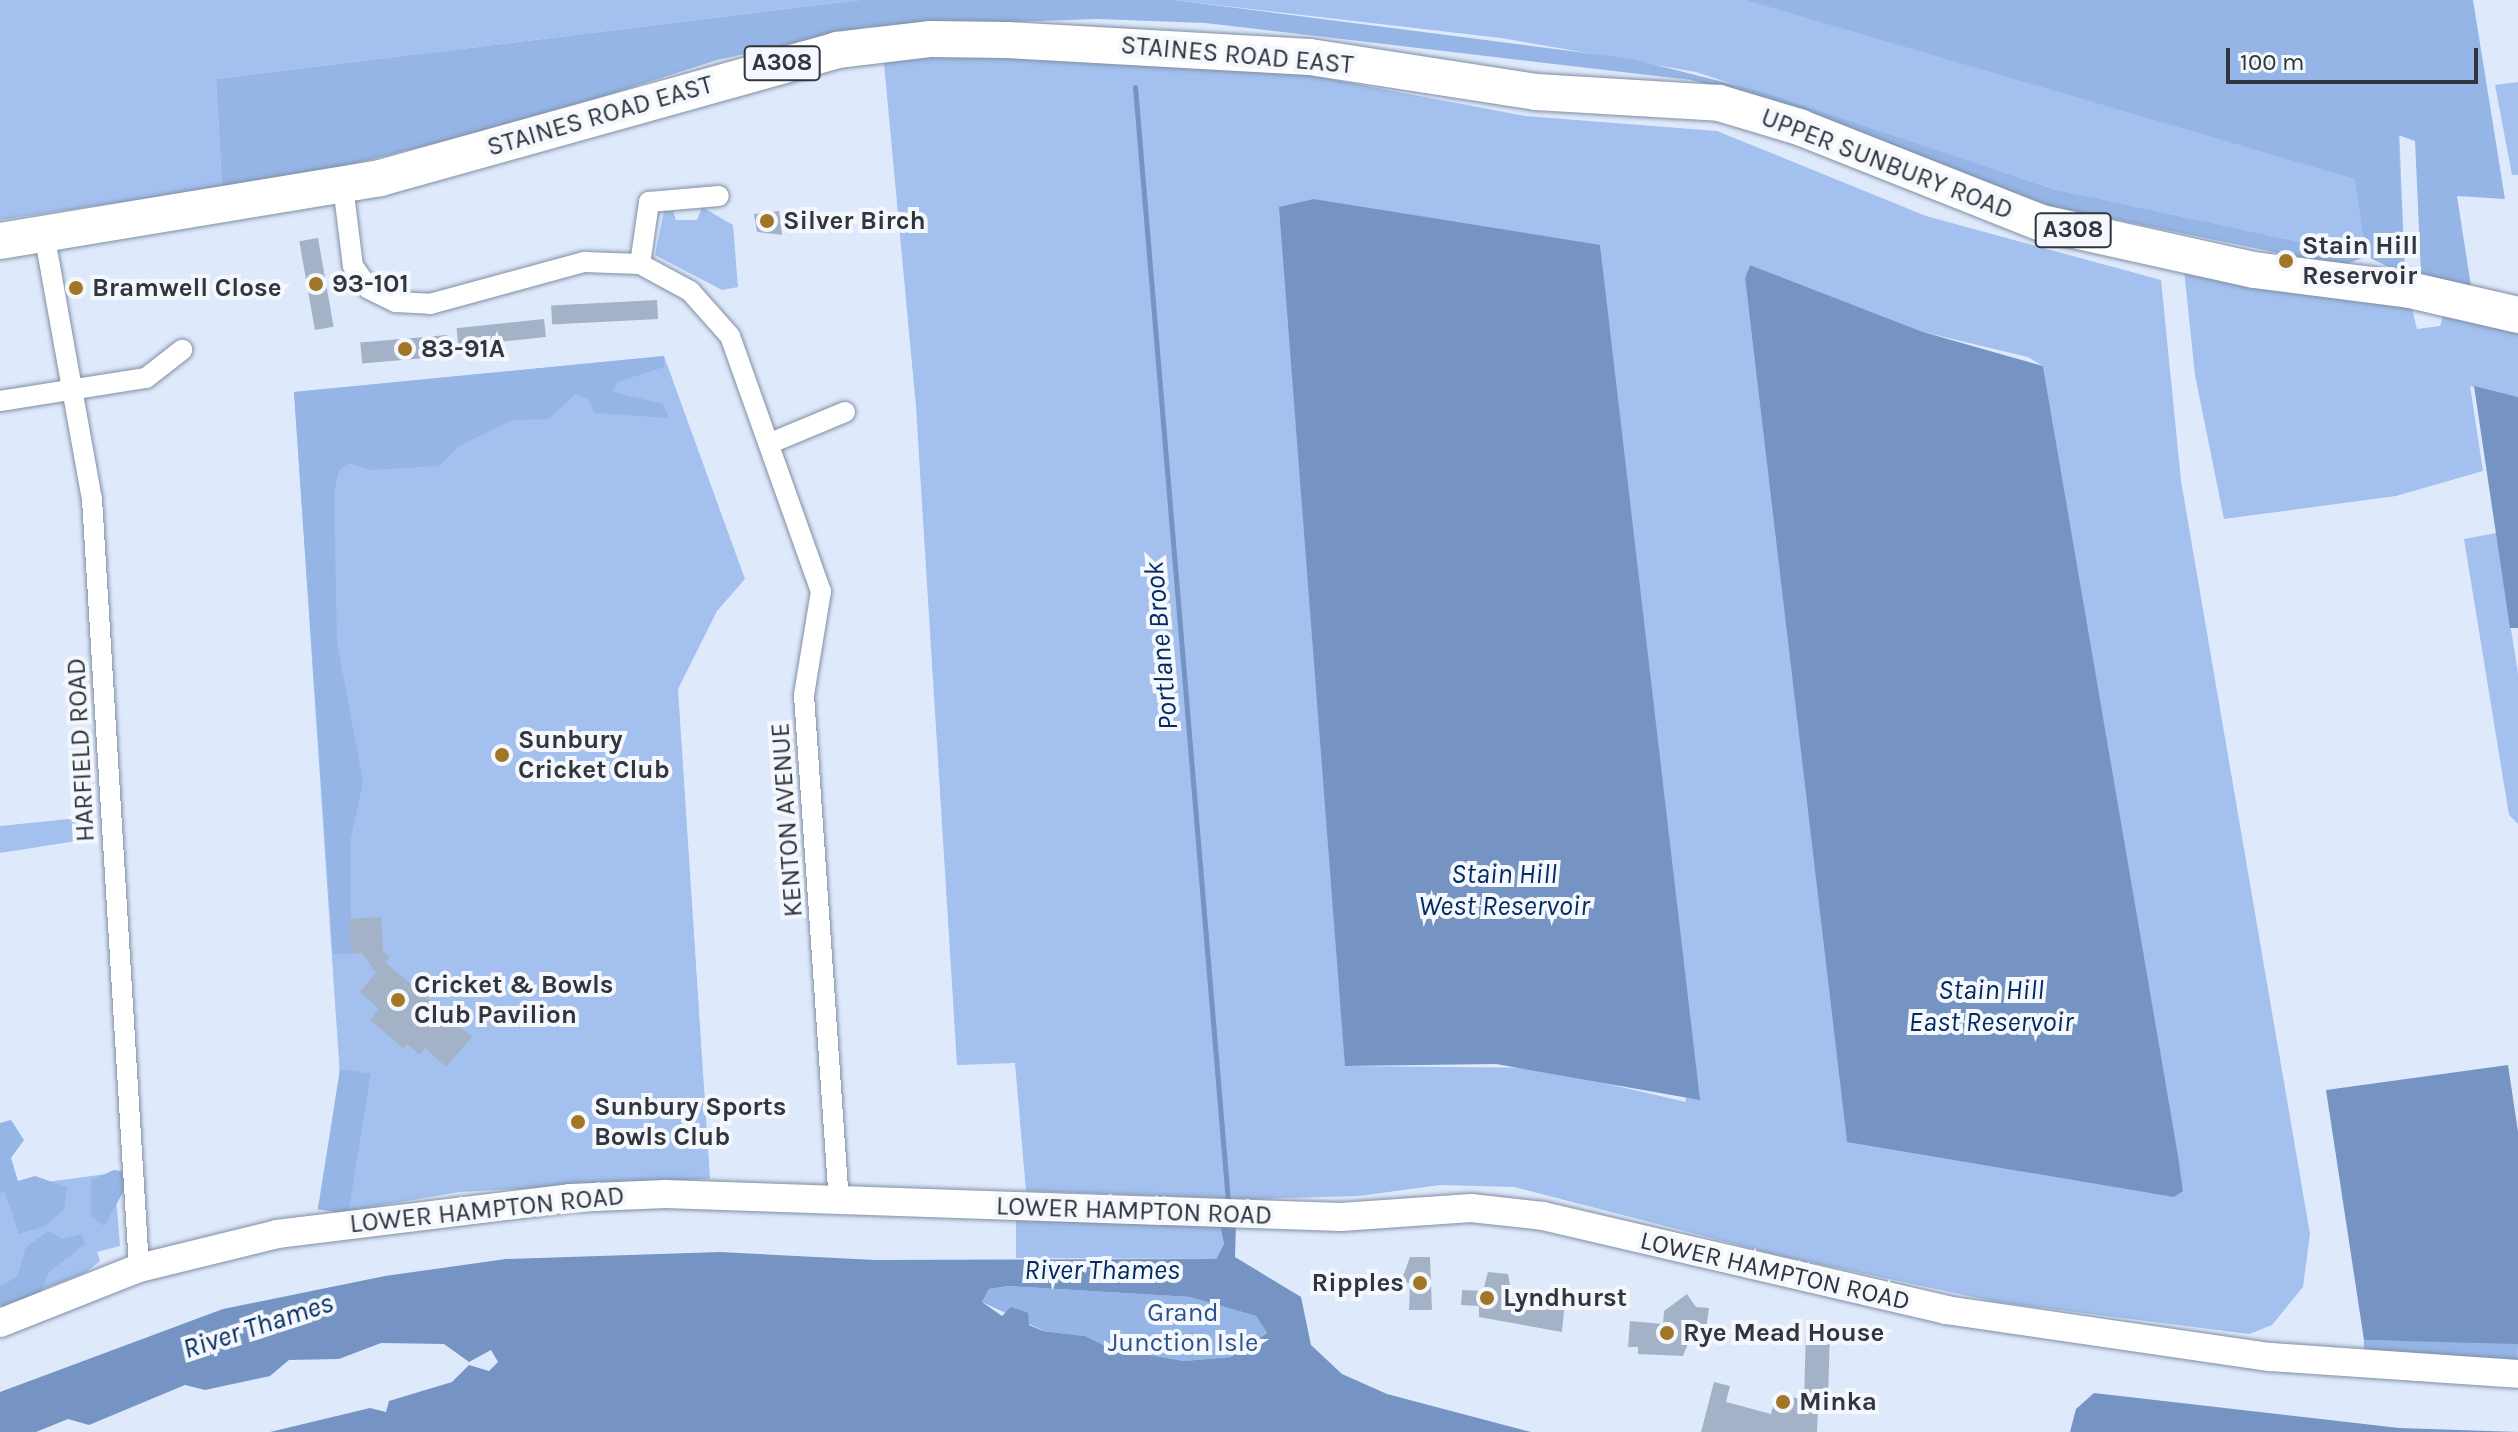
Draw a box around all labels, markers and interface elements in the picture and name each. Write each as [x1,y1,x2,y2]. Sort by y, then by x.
street label: STAINES ROAD EAST [1119,29,1355,81]
scale bar [2230,32,2482,82]
road number: A308 [742,43,822,83]
text: 100 m [2240,48,2305,76]
street label: STAINES ROAD EAST [484,69,716,163]
street label: UPPER SUNBURY ROAD [1757,102,2017,226]
place label: Silver Birch [783,205,926,237]
road number: A308 [2033,210,2113,250]
marker: Silver Birch [758,212,776,230]
place label: Stain Hill Reservoir [2302,230,2418,292]
marker: Stain Hill Reservoir [2277,252,2295,270]
place label: 93-101 [332,268,409,300]
place label: Bramwell Close [92,272,281,304]
marker: 93-101 [307,275,325,293]
marker: Bramwell Close [67,279,85,297]
place label: 83-91A [421,333,505,365]
marker: 83-91A [396,340,414,358]
water label: Portlane Brook [1137,560,1185,732]
street label: HARFIELD ROAD [61,657,101,843]
street label: KENTON AVENUE [765,722,809,918]
place label: Sunbury Cricket Club [518,724,670,786]
marker: Sunbury Cricket Club [493,746,511,764]
water label: Stain Hill West Reservoir [1418,857,1590,923]
place label: Cricket & Bowls Club Pavilion [414,969,614,1030]
water label: Stain Hill East Reservoir [1909,973,2073,1039]
marker: Cricket & Bowls Club Pavilion [389,991,407,1009]
place label: Sunbury Sports Bowls Club [594,1091,787,1152]
marker: Sunbury Sports Bowls Club [569,1113,587,1131]
street label: LOWER HAMPTON ROAD [348,1180,626,1240]
street label: LOWER HAMPTON ROAD [995,1191,1273,1231]
street label: LOWER HAMPTON ROAD [1637,1225,1913,1317]
water label: River Thames [1024,1253,1180,1287]
place label: Ripples [1312,1267,1404,1299]
marker: Ripples [1411,1274,1429,1292]
place label: Lyndhurst [1503,1282,1627,1314]
water label: River Thames [179,1286,337,1366]
marker: Lyndhurst [1478,1289,1496,1307]
park label: Grand Junction Isle [1108,1297,1258,1358]
place label: Rye Mead House [1683,1317,1884,1349]
marker: Rye Mead House [1658,1324,1676,1342]
place label: Minka [1799,1386,1877,1418]
marker: Minka [1774,1393,1792,1411]

